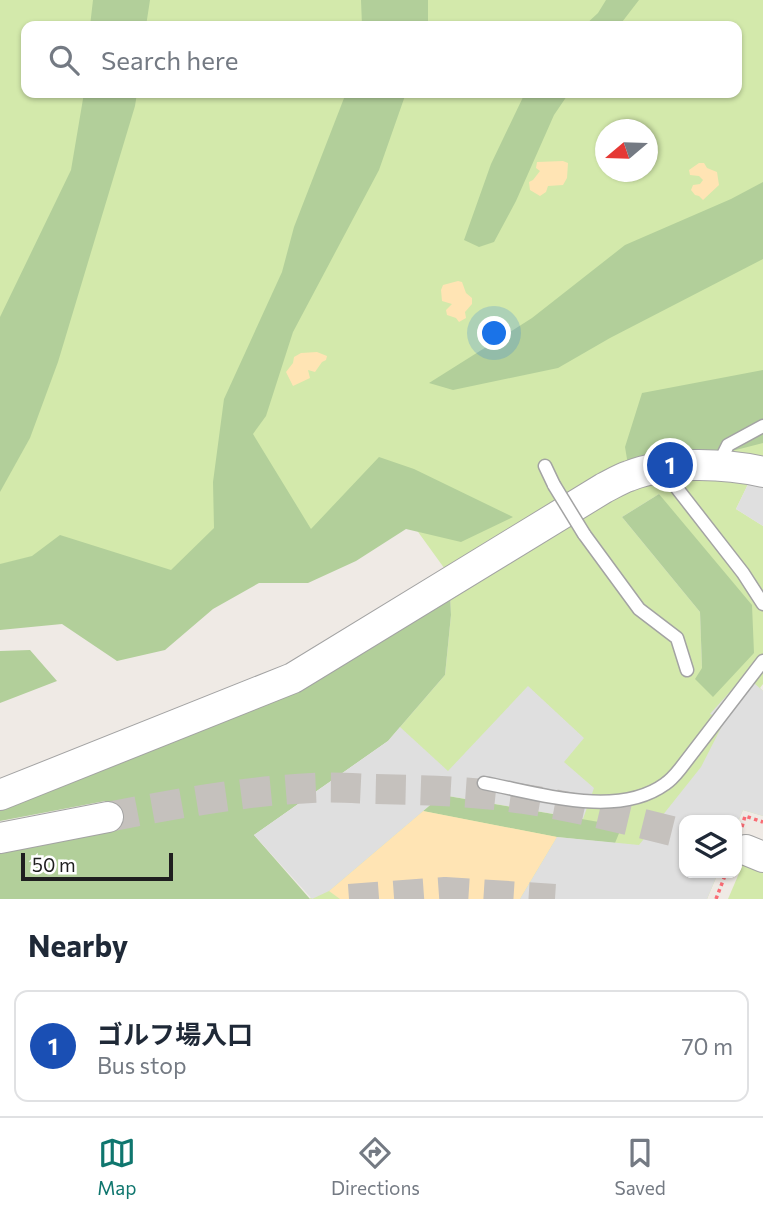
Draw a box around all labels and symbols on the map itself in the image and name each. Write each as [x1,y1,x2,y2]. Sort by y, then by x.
north arrow [595,119,658,182]
your location [477,316,511,350]
pin: 1 [647,439,693,491]
scale bar [21,850,173,882]

